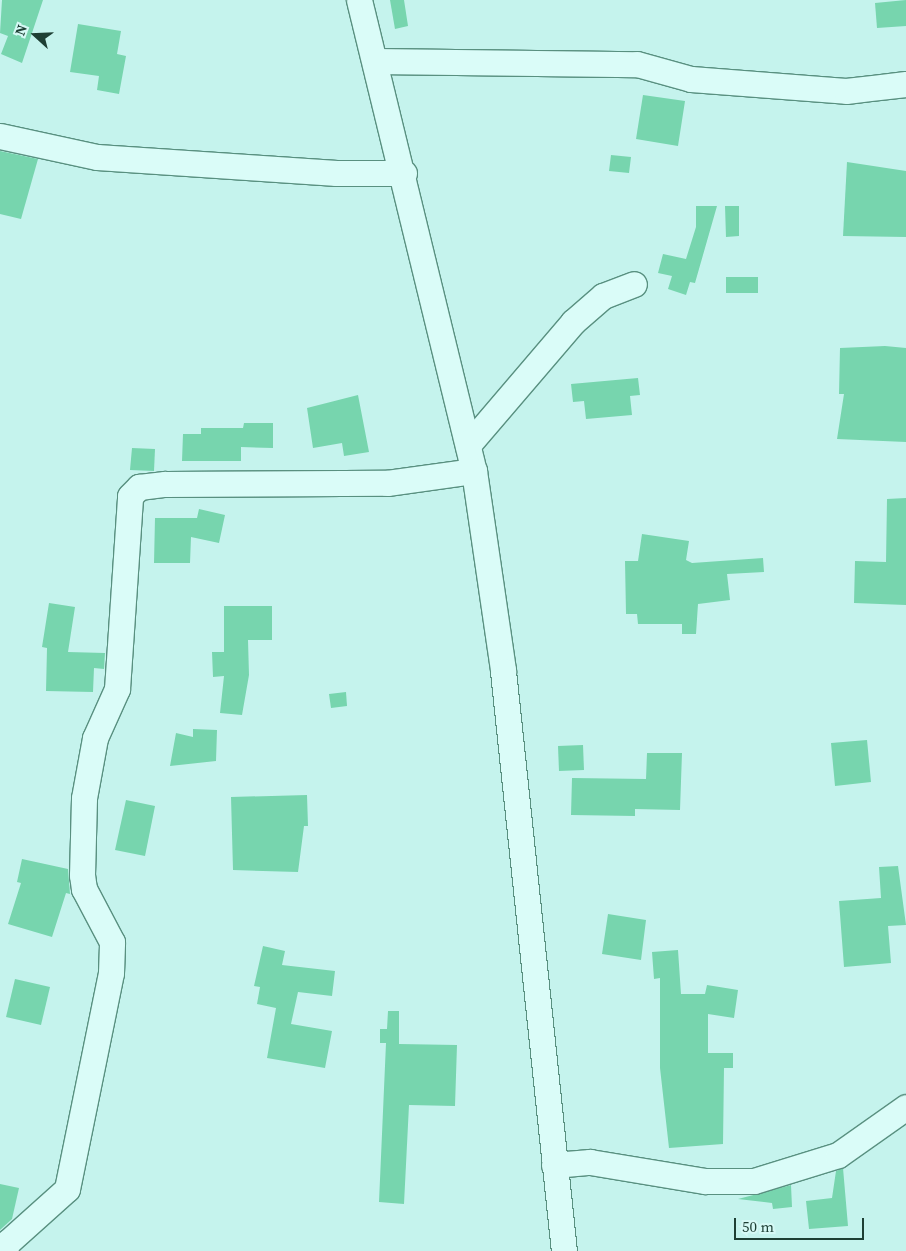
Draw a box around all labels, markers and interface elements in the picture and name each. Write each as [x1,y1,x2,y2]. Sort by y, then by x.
north arrow [10,10,60,60]
text: N [10,22,32,38]
scale bar [736,1208,866,1240]
text: 50 m [742,1216,774,1237]

